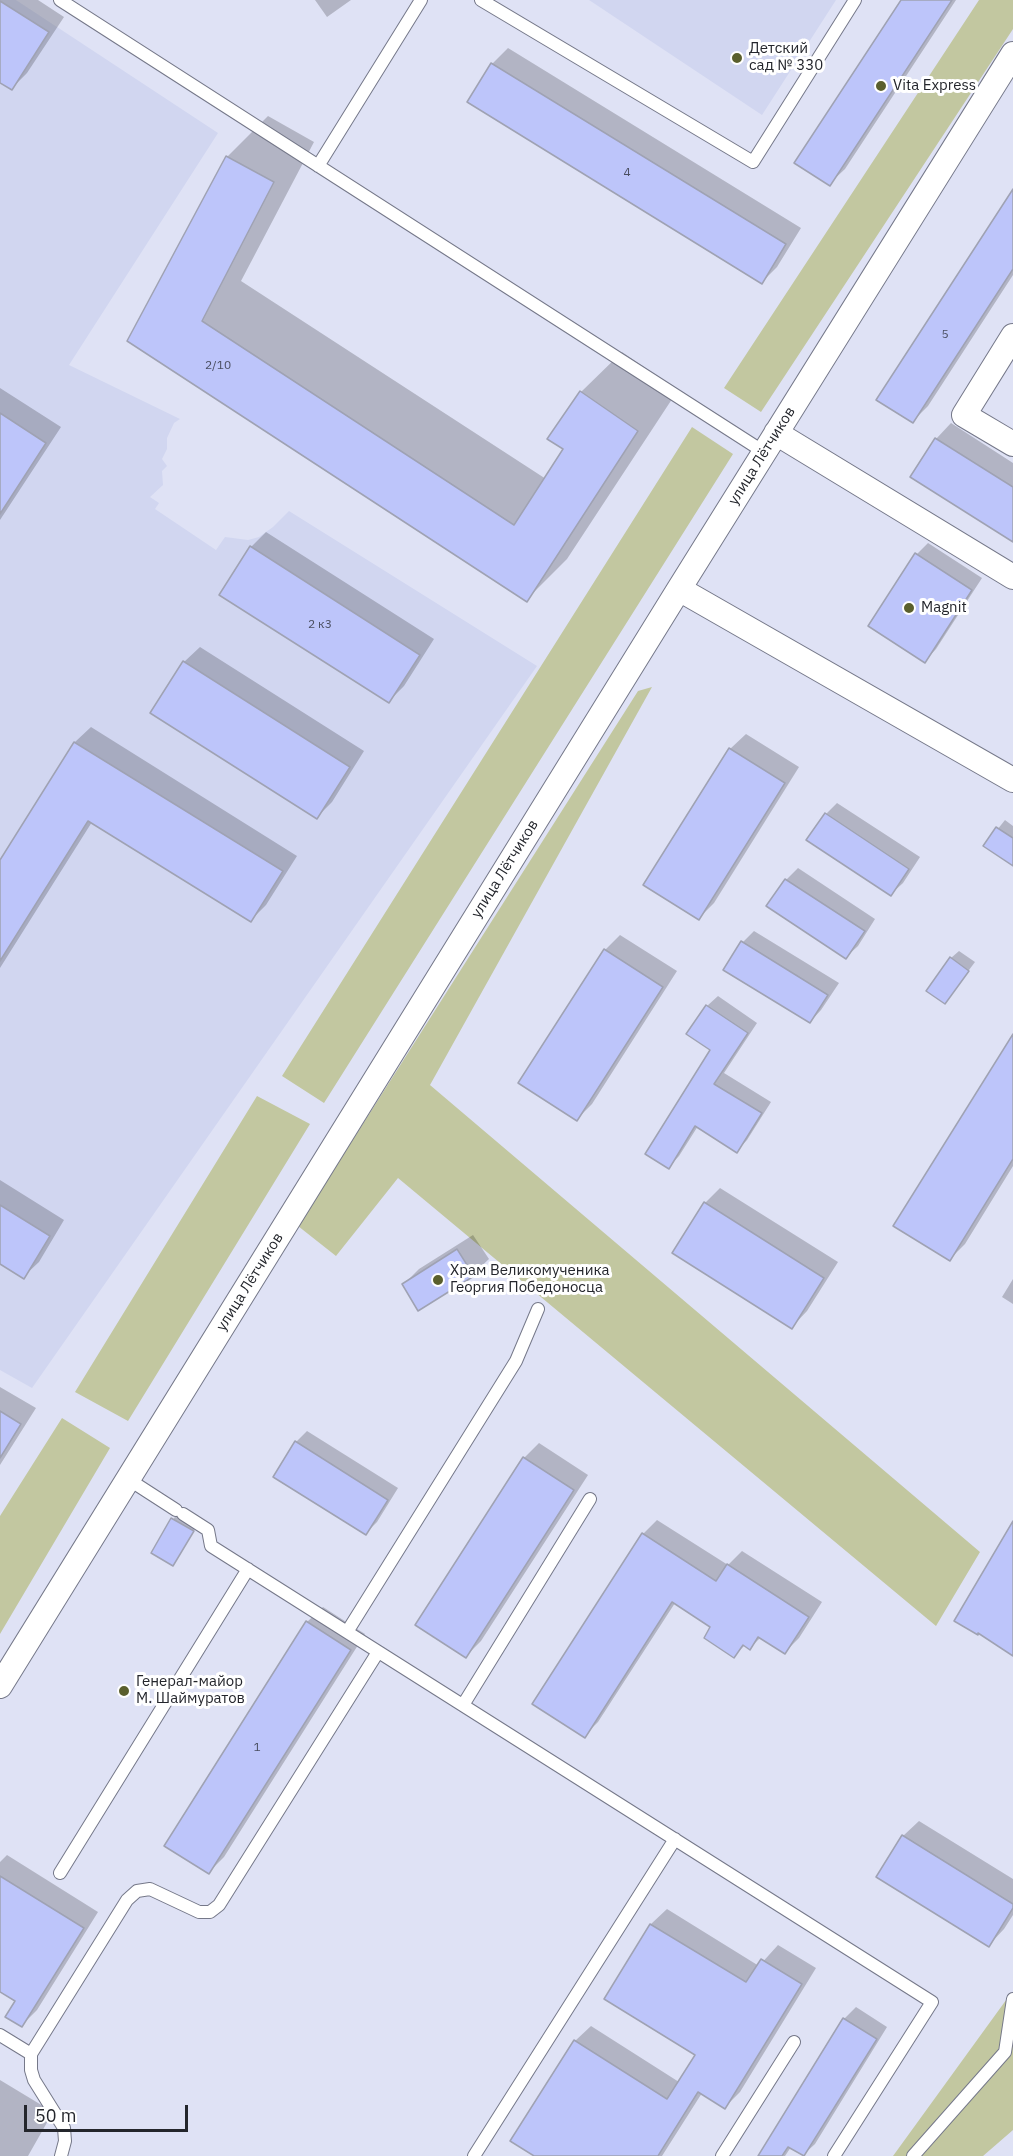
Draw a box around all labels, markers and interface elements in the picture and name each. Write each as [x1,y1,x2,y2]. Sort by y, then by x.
place label: Детский сад № 330 [749,40,823,75]
marker: Детский сад № 330 [730,51,744,65]
place label: Vita Express [893,77,976,95]
marker: Vita Express [874,79,888,93]
house number: 4 [623,166,631,180]
house number: 5 [941,328,949,342]
house number: 2/10 [205,359,231,373]
street label: улица Лётчиков [725,404,799,508]
place label: Magnit [921,599,967,617]
marker: Magnit [902,601,916,615]
house number: 2 к3 [308,618,332,632]
street label: улица Лётчиков [468,817,542,921]
street label: улица Лётчиков [213,1230,287,1334]
place label: Храм Великомученика Георгия Победоносца [450,1262,610,1297]
marker: Храм Великомученика Георгия Победоносца [431,1273,445,1287]
place label: Генерал-майор М. Шаймуратов [136,1673,245,1708]
marker: Генерал-майор М. Шаймуратов [117,1684,131,1698]
house number: 1 [253,1741,261,1755]
scale bar [27,2093,190,2131]
text: 50 m [35,2104,77,2127]

